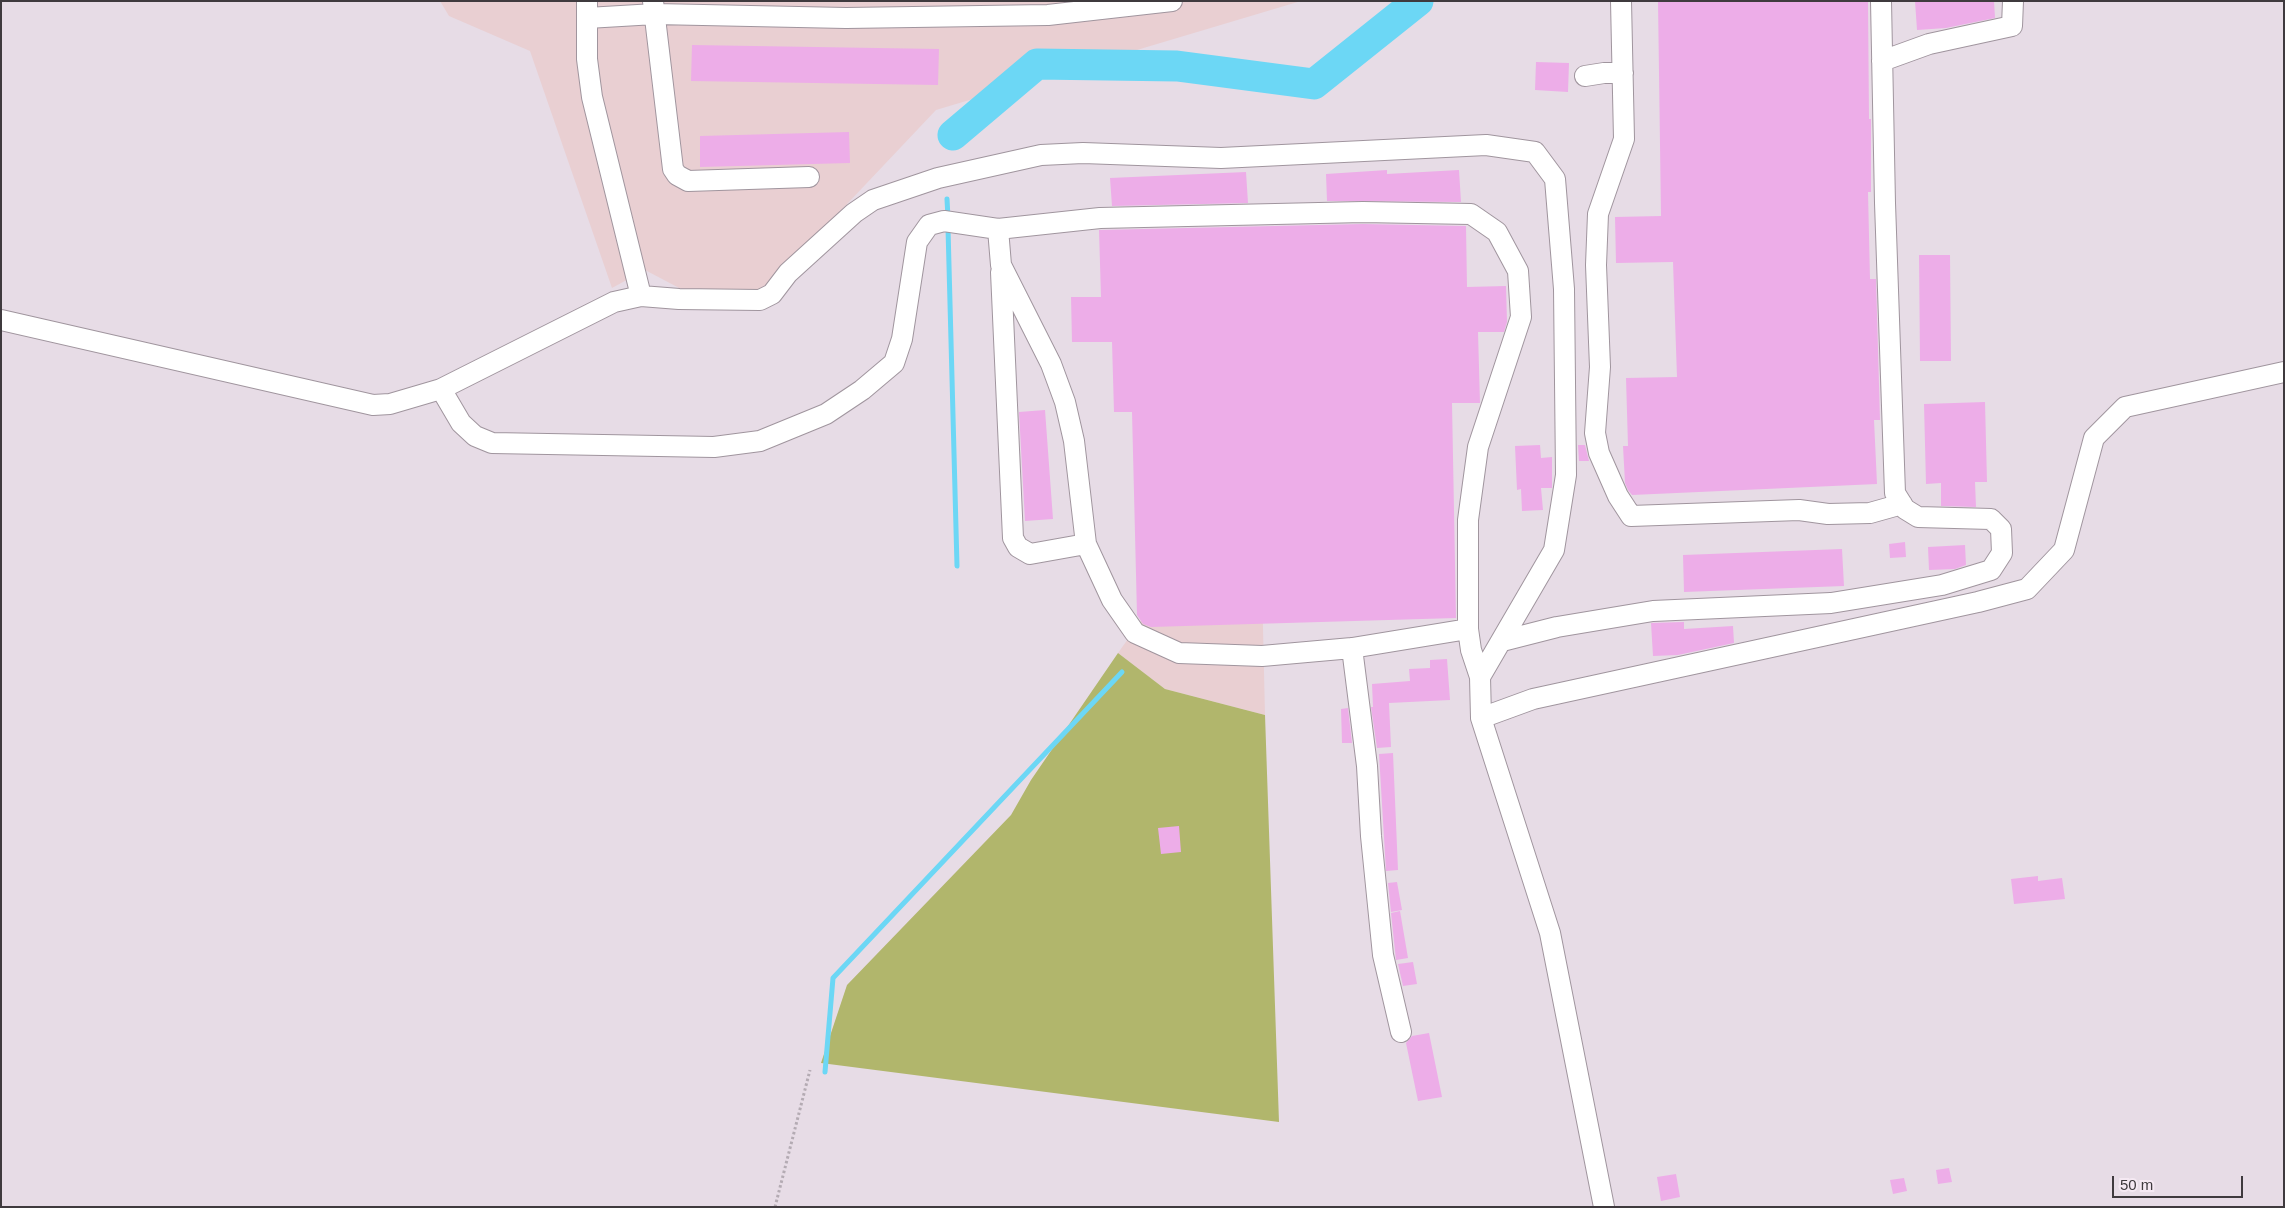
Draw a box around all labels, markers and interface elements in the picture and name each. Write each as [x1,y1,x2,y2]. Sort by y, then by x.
scale bar [2115,1166,2246,1198]
text: 50 m [2120,1176,2153,1193]

